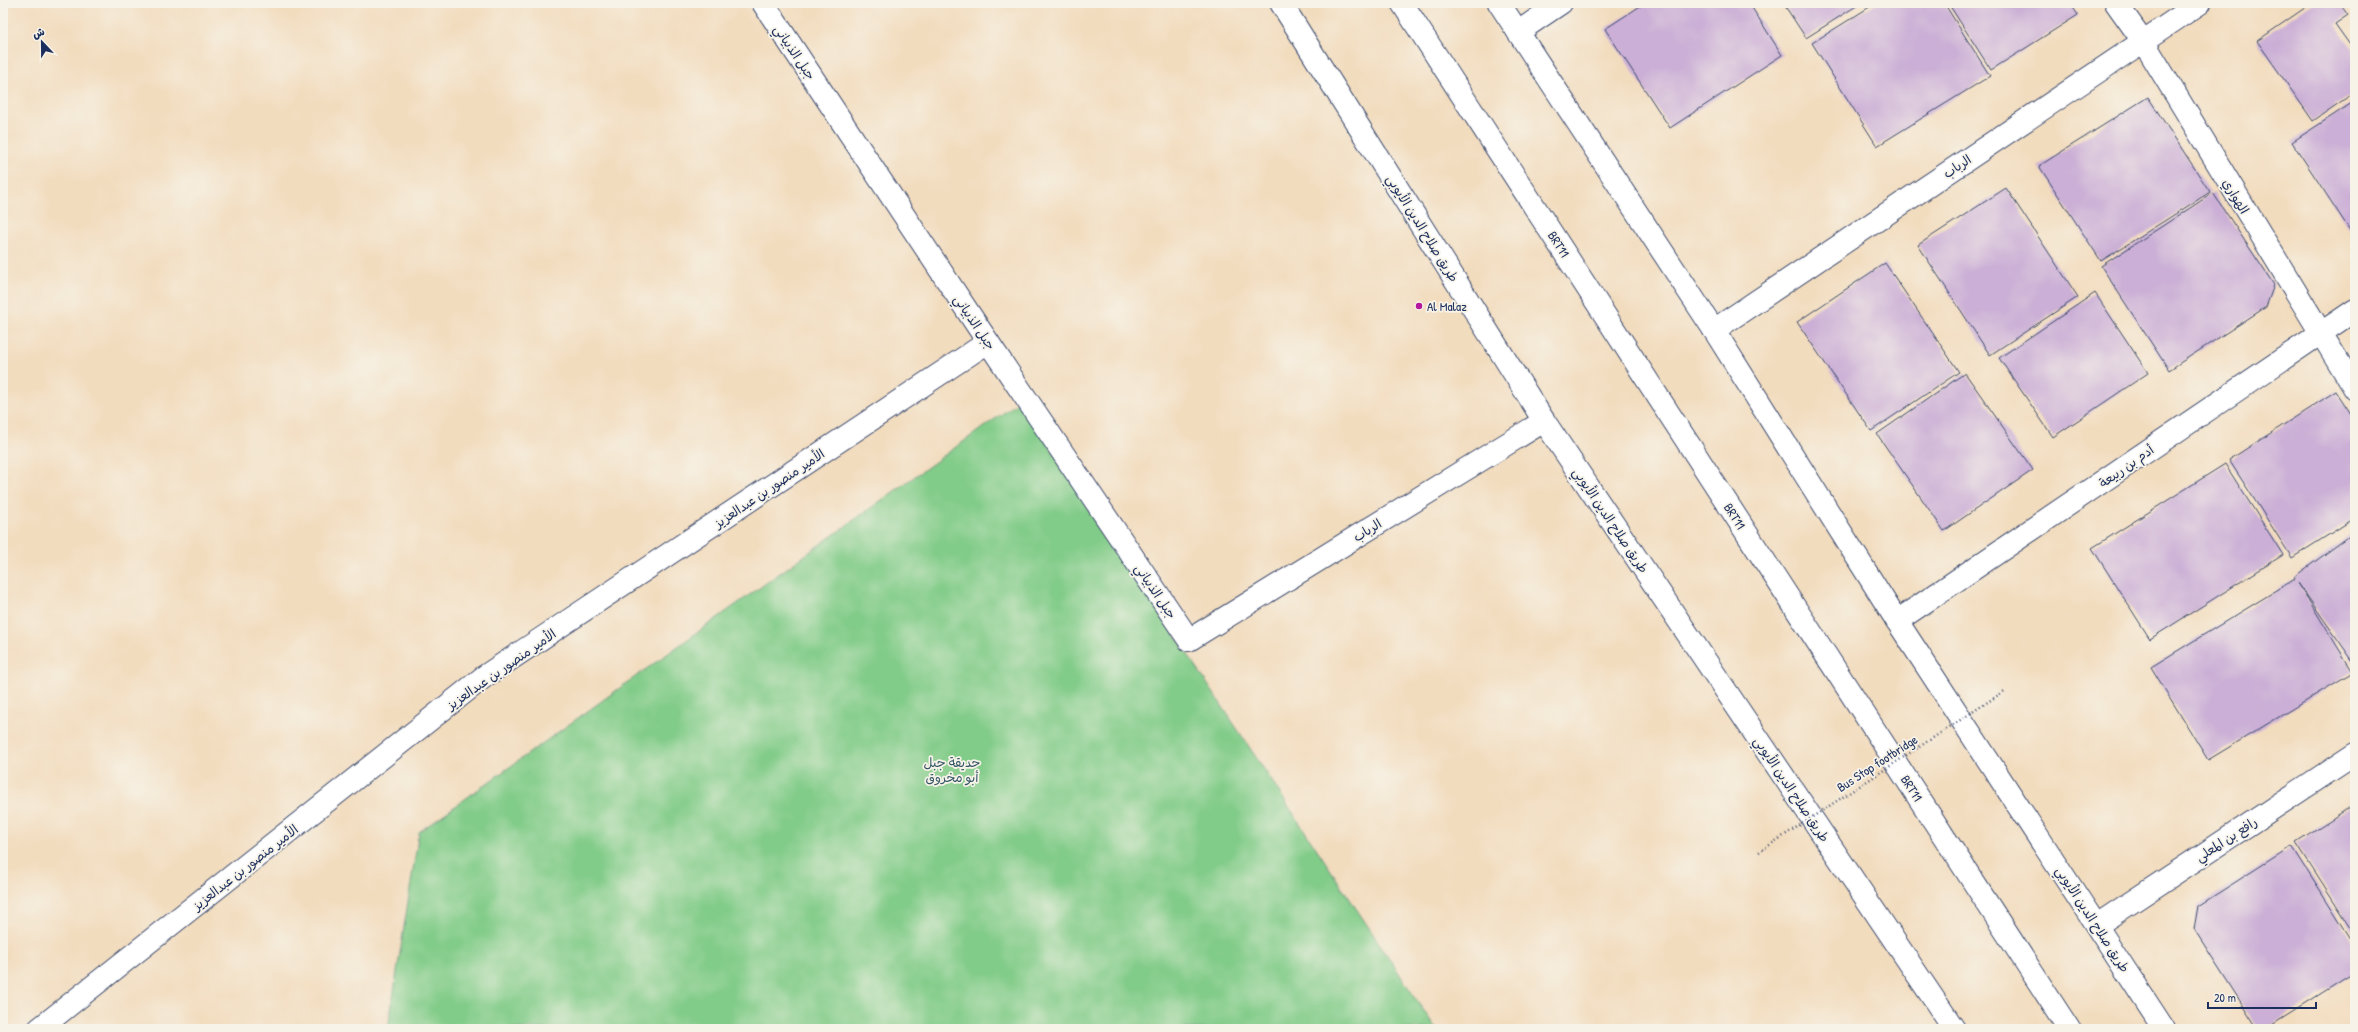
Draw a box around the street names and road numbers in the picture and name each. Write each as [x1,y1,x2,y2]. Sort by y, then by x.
street label: جبل الذبياني [768,21,820,85]
street label: الرباب [1939,150,1975,182]
street label: طريق صلاح الدين الأيوبي [1380,171,1463,287]
street label: الهواري [2218,175,2254,217]
street label: BRT11 [1544,227,1574,261]
street label: جبل الذبياني [948,291,1000,355]
street label: أدم بن ربيعة [2095,440,2159,493]
street label: الأمير منصور بن عبدالعزيز [709,444,828,532]
street label: طريق صلاح الدين الأيوبي [1567,464,1653,578]
street label: BRT11 [1720,499,1750,533]
street label: الرباب [1349,514,1385,546]
street label: جبل الذبياني [1129,560,1181,624]
street label: الأمير منصور بن عبدالعزيز [442,624,559,714]
street label: Bus Stop footbridge [1833,730,1921,796]
street label: طريق صلاح الدين الأيوبي [1748,733,1834,847]
street label: BRT11 [1897,771,1927,805]
street label: رافع بن المعلي [2192,812,2262,868]
street label: الأمير منصور بن عبدالعزيز [188,820,302,915]
street label: طريق صلاح الدين الأيوبي [2049,862,2134,977]

